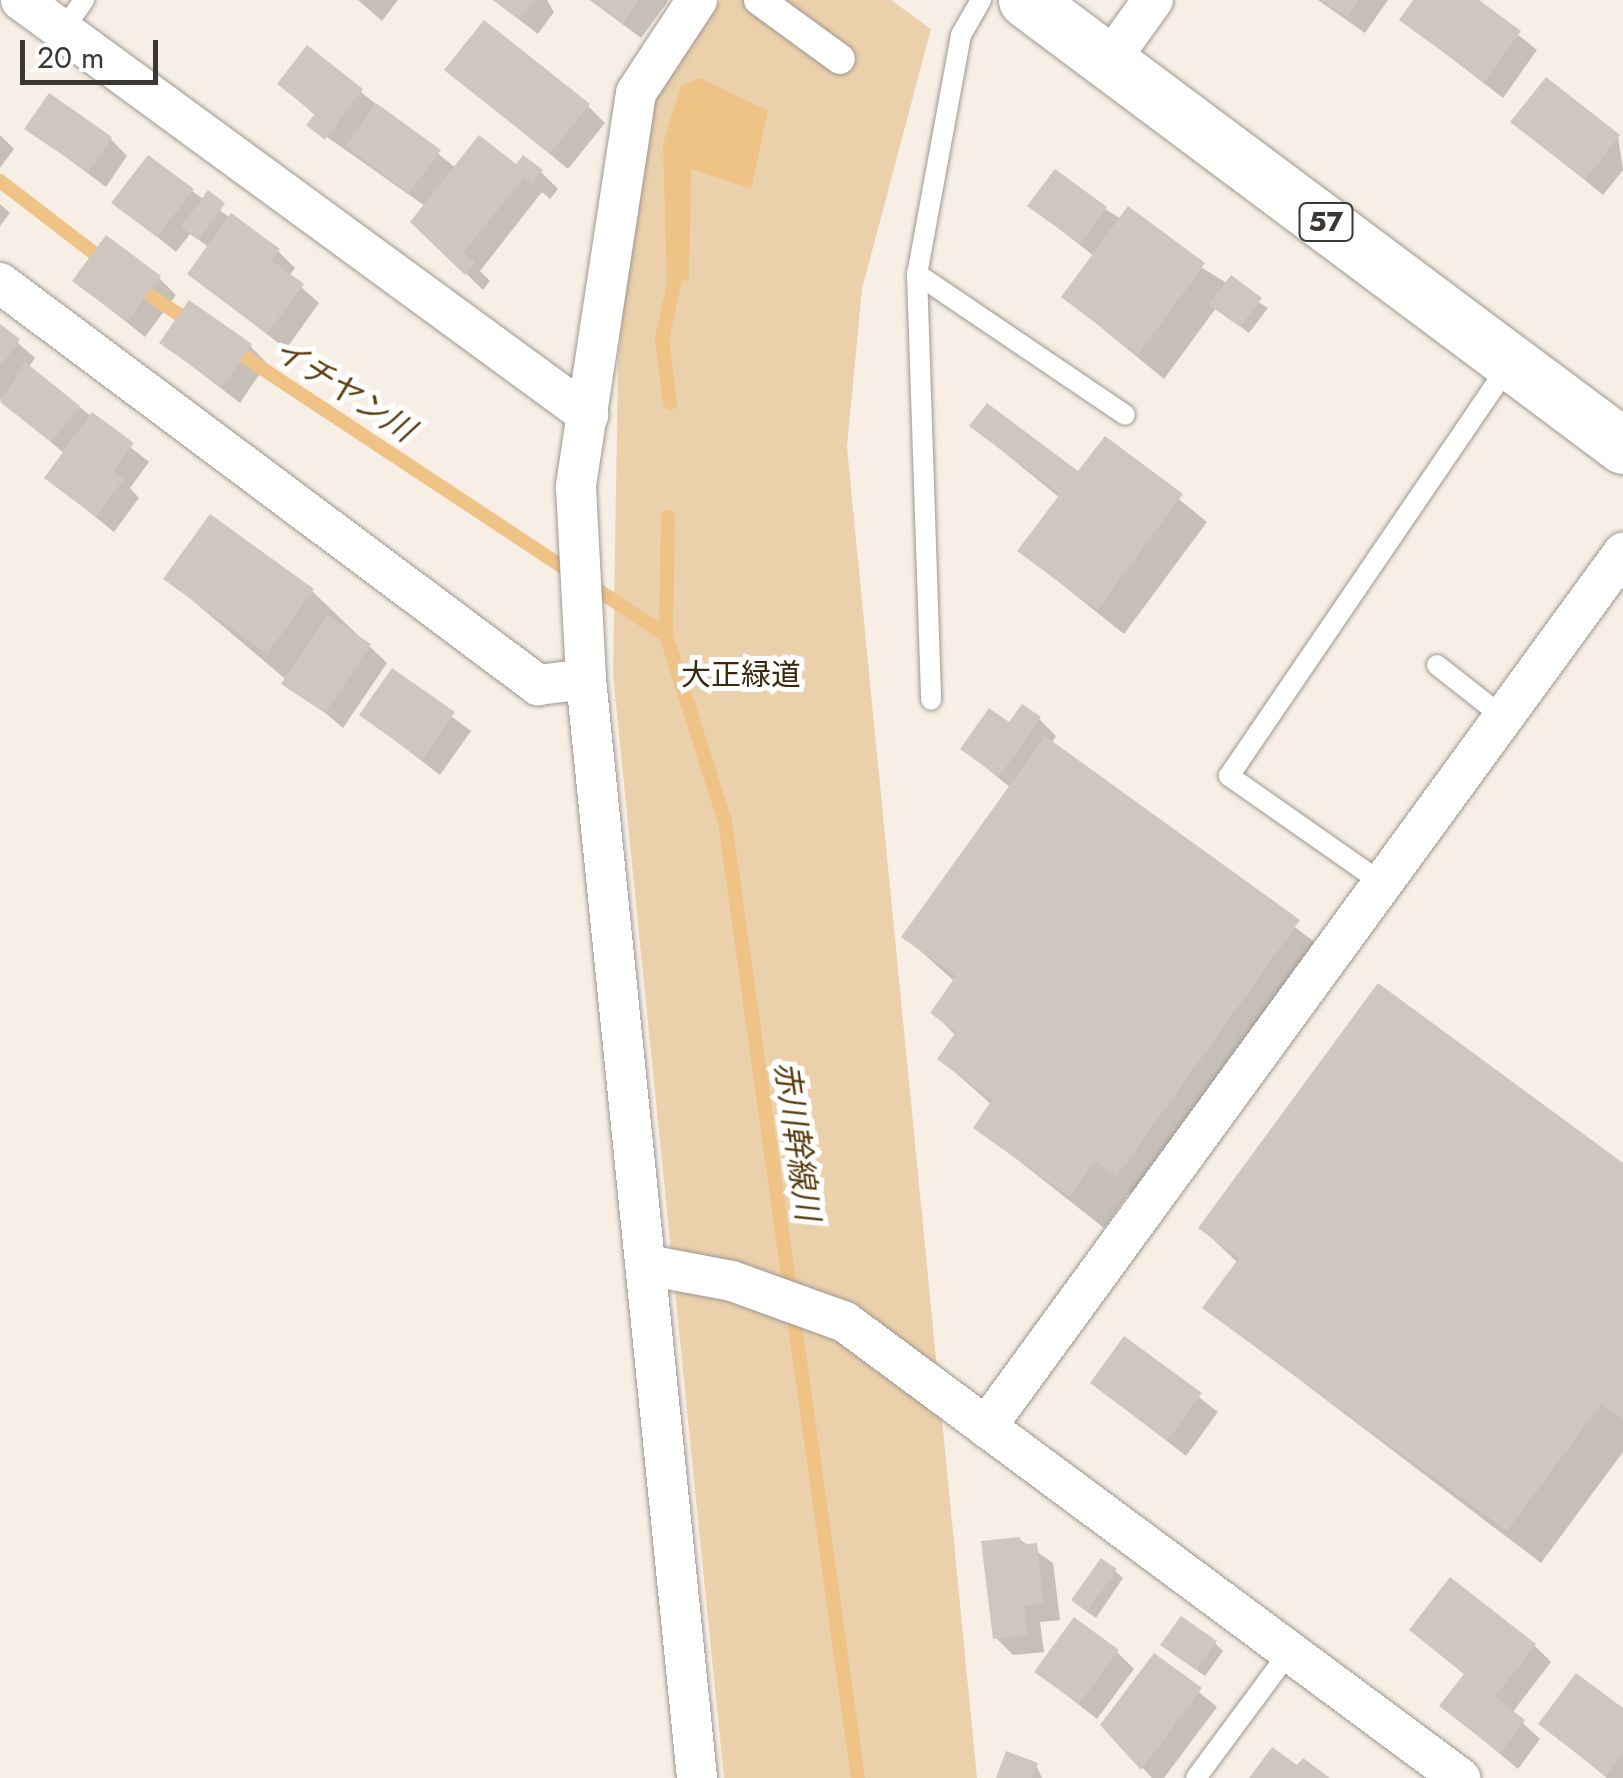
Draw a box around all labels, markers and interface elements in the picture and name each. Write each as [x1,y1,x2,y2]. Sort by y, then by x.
scale bar [25,20,162,82]
text: 20 m [37,36,104,79]
road number: 57 [1298,199,1354,245]
water label: イチヤン川 [266,330,422,450]
park label: 大正緑道 [681,657,801,693]
water label: 赤川幹線川 [767,1059,827,1223]

